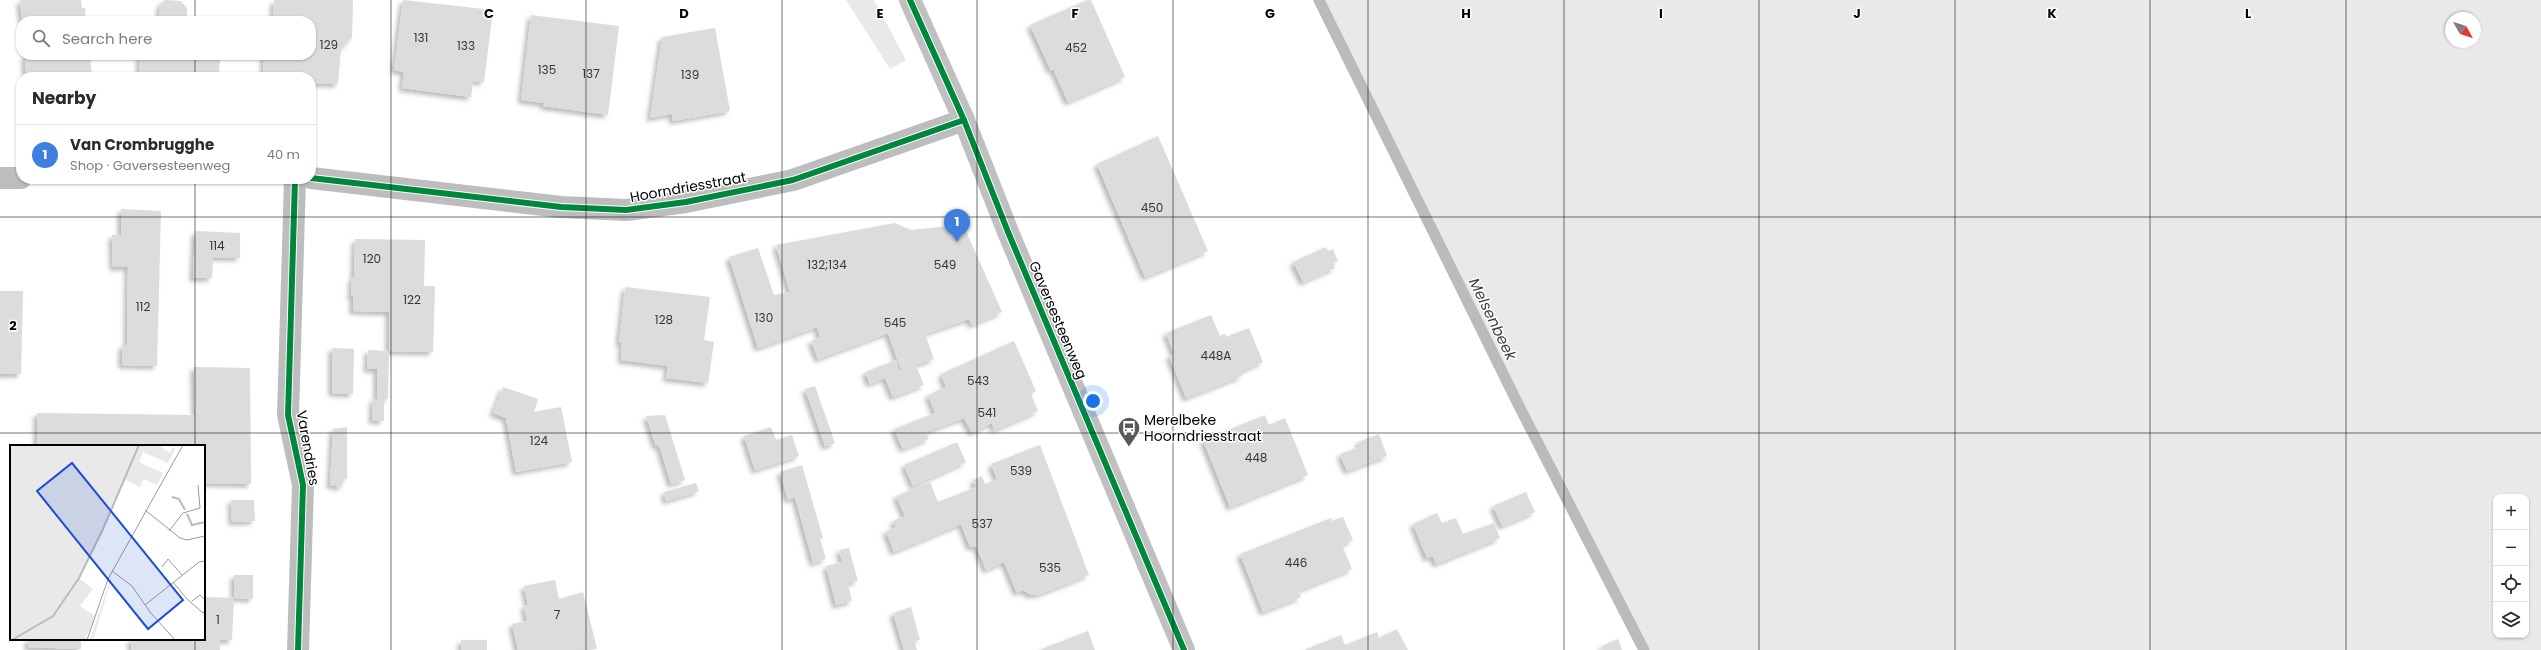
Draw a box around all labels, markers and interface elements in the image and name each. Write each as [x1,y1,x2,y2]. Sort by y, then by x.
text: C [484,4,494,23]
text: D [679,4,689,23]
text: E [876,4,884,23]
text: F [1071,4,1079,23]
text: G [1265,4,1275,23]
text: H [1461,4,1471,23]
text: I [1659,4,1663,23]
text: J [1853,4,1861,23]
text: K [2047,4,2057,23]
text: L [2245,4,2251,23]
north arrow [2445,12,2481,48]
search box [16,16,316,60]
icon: search [30,27,52,49]
text: Search here [62,28,152,49]
house number: 131 [414,29,428,46]
house number: 129 [320,36,338,53]
house number: 133 [457,37,475,54]
house number: 452 [1065,39,1087,56]
house number: 135 [538,61,556,78]
house number: 137 [582,65,600,82]
house number: 139 [681,66,699,83]
text: Nearby [32,86,96,110]
text: Van Crombrugghe [70,134,214,155]
text: 1 [43,145,47,164]
text: 40 m [267,145,300,164]
text: Shop · Gaversesteenweg [70,156,230,175]
street label: Hoorndriesstraat [628,167,748,207]
house number: 450 [1141,199,1163,216]
pin: 1 [944,209,970,242]
house number: 114 [209,237,225,254]
house number: 120 [363,250,381,267]
house number: 132;134 [807,256,847,273]
house number: 549 [934,256,956,273]
street label: Gaversesteenweg [1024,258,1092,382]
water label: Melsenbeek [1464,274,1523,365]
house number: 122 [403,291,421,308]
house number: 112 [136,298,150,315]
house number: 130 [755,309,773,326]
house number: 128 [655,311,673,328]
house number: 545 [884,314,906,331]
text: 2 [9,316,17,335]
house number: 448A [1201,347,1231,364]
house number: 543 [967,372,989,389]
your location [1083,391,1103,411]
house number: 541 [978,404,996,421]
street label: Varendries [292,409,324,487]
place label: Merelbeke Hoorndriesstraat [1144,410,1262,446]
bus stop icon: Merelbeke Hoorndriesstraat [1116,415,1142,448]
house number: 124 [530,432,549,449]
inset map [10,445,205,640]
house number: 448 [1245,449,1267,466]
house number: 539 [1010,462,1032,479]
map controls [2493,494,2529,638]
button: + [2493,494,2529,530]
house number: 537 [971,515,993,532]
button: − [2493,530,2529,566]
house number: 446 [1285,554,1307,571]
house number: 535 [1039,559,1061,576]
button: locate [2493,566,2529,602]
button: layers [2493,602,2529,638]
house number: 7 [554,606,561,623]
house number: 1 [216,611,220,628]

